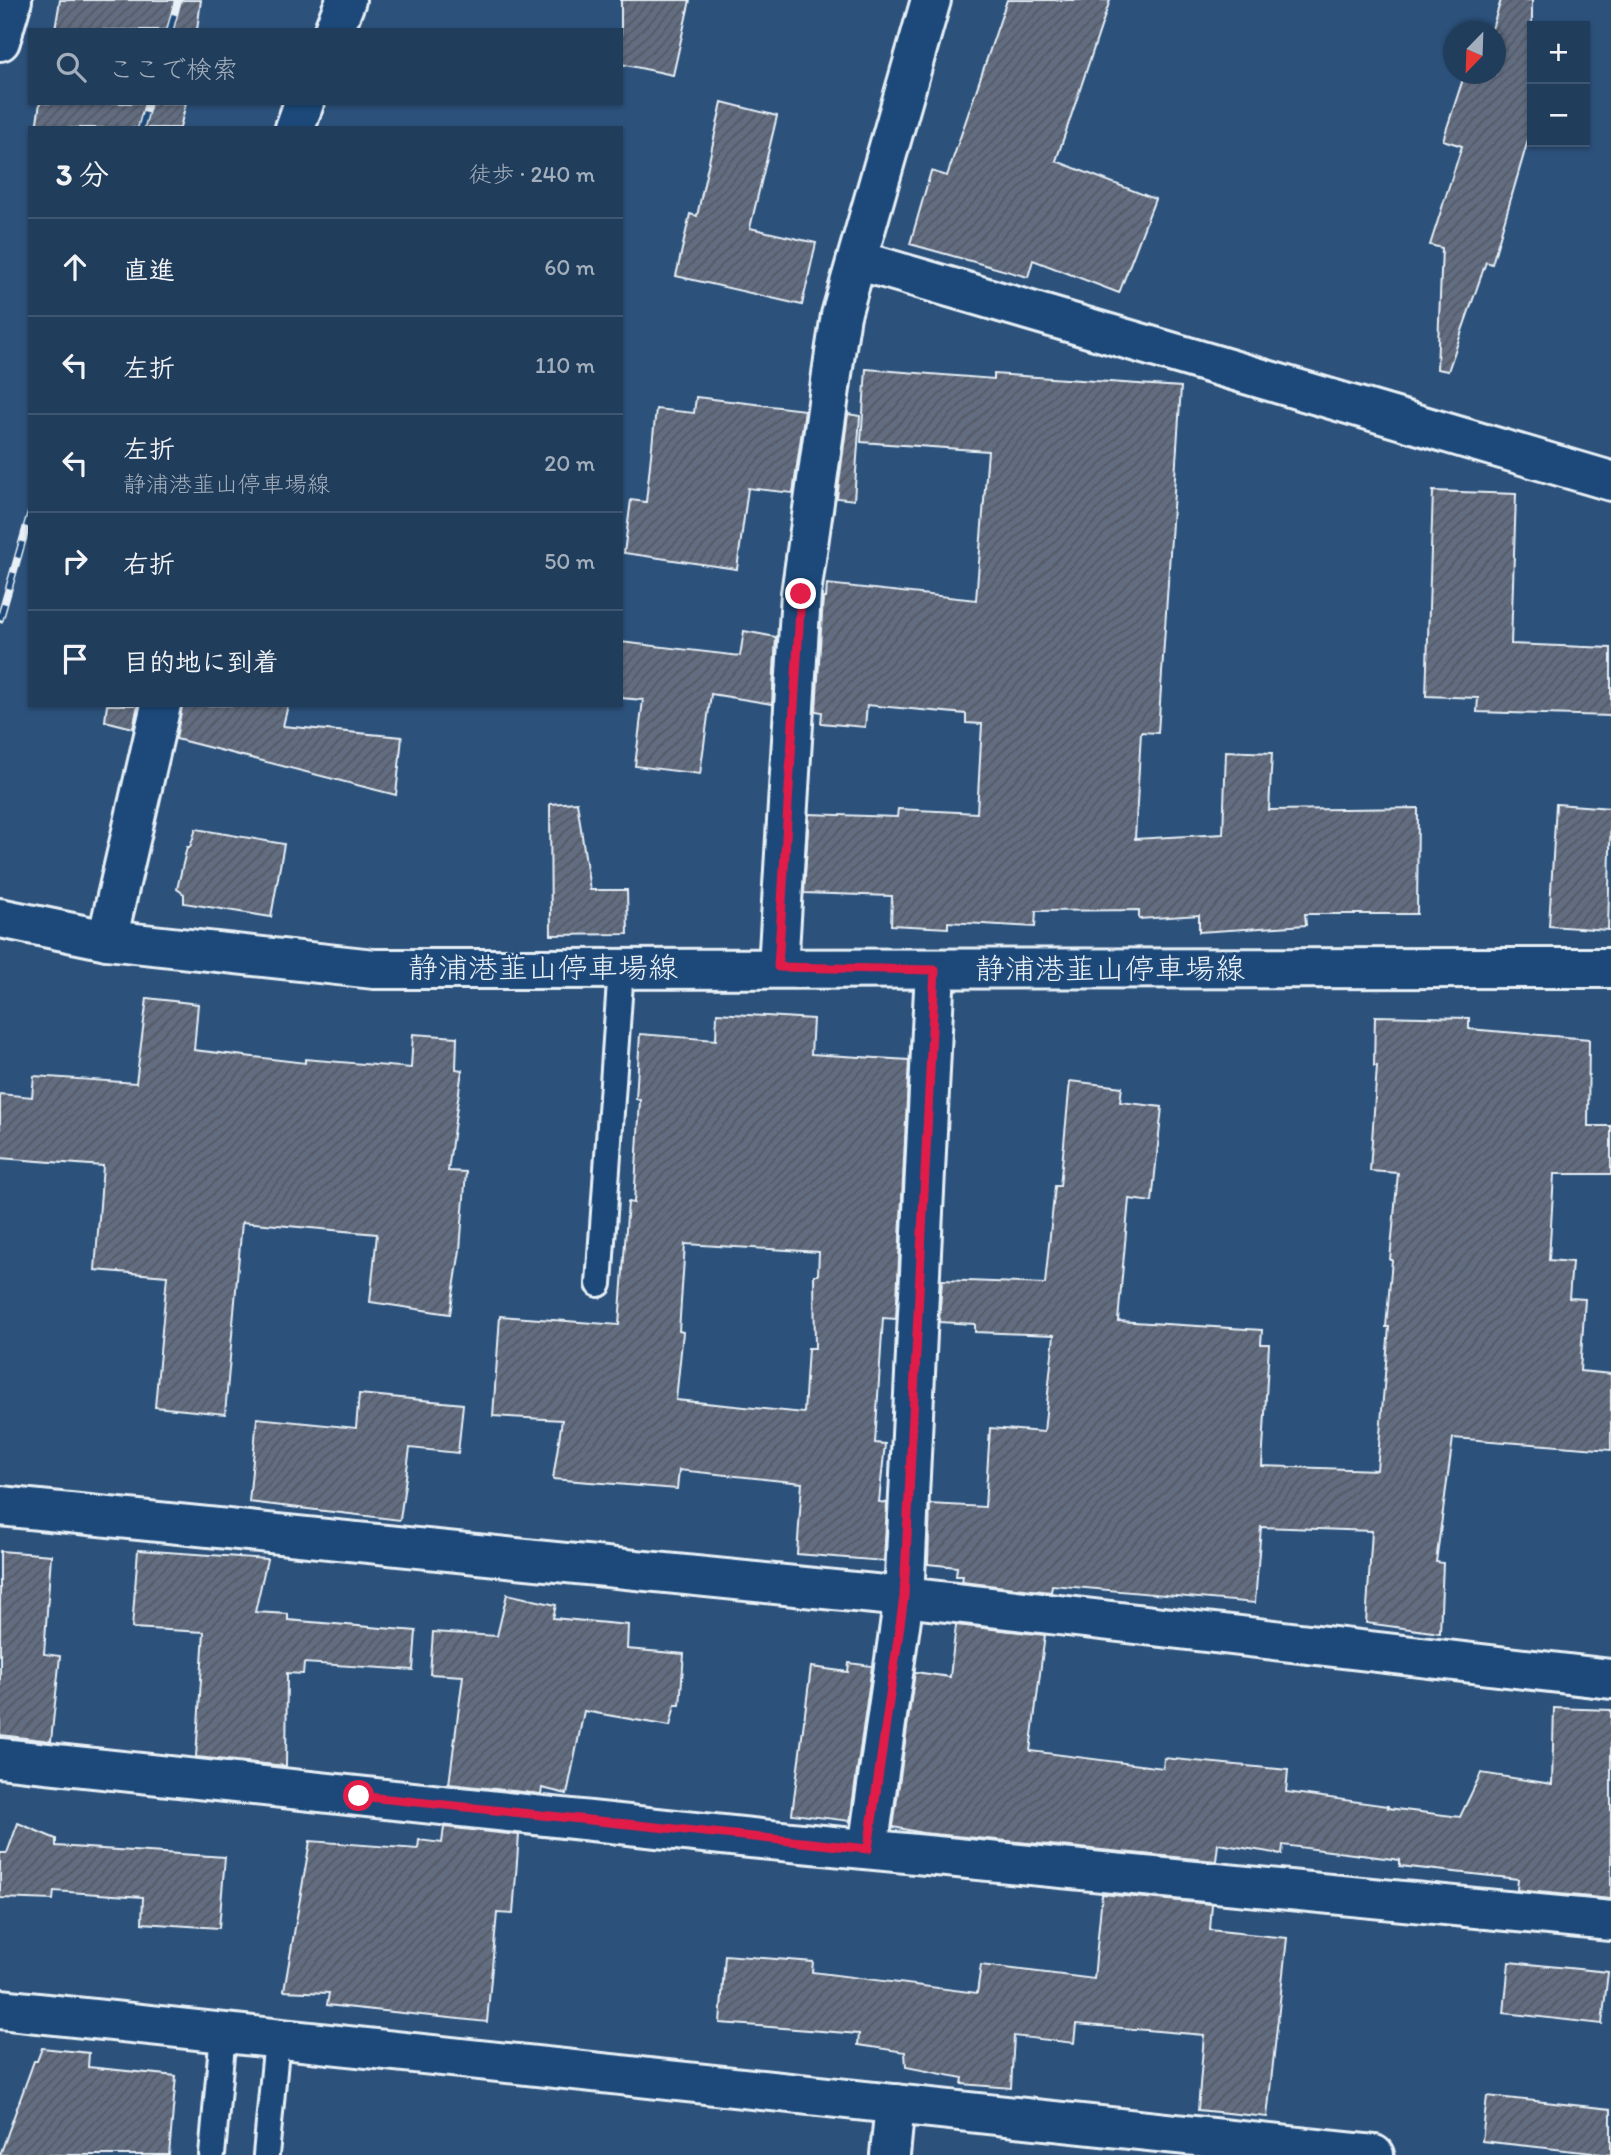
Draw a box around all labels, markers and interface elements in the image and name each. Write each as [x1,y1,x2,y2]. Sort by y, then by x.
north arrow [1443,21,1506,84]
map controls [1527,21,1590,147]
button: + [1527,21,1590,84]
search box [28,28,623,105]
icon: search [52,48,90,86]
text: ここで検索 [108,53,238,85]
button: − [1527,84,1590,147]
text: 3 分 [56,156,109,193]
text: 徒歩 · 240 m [469,160,595,188]
icon: ahead [56,248,94,286]
text: 60 m [544,253,595,281]
text: 直進 [123,254,175,286]
icon: left [56,346,94,384]
text: 110 m [535,351,595,379]
text: 左折 [123,352,175,384]
text: 左折 [123,433,175,465]
icon: left [56,444,94,482]
text: 20 m [544,449,595,477]
text: 静浦港韮山停車場線 [123,470,330,498]
icon: right [56,542,94,580]
text: 50 m [544,547,595,575]
text: 右折 [123,548,175,580]
route end [785,578,816,609]
icon: arrive [56,640,94,678]
text: 目的地に到着 [123,646,279,678]
street label: 静浦港韮山停車場線 [408,949,678,986]
street label: 静浦港韮山停車場線 [975,950,1245,987]
route start [343,1780,374,1811]

